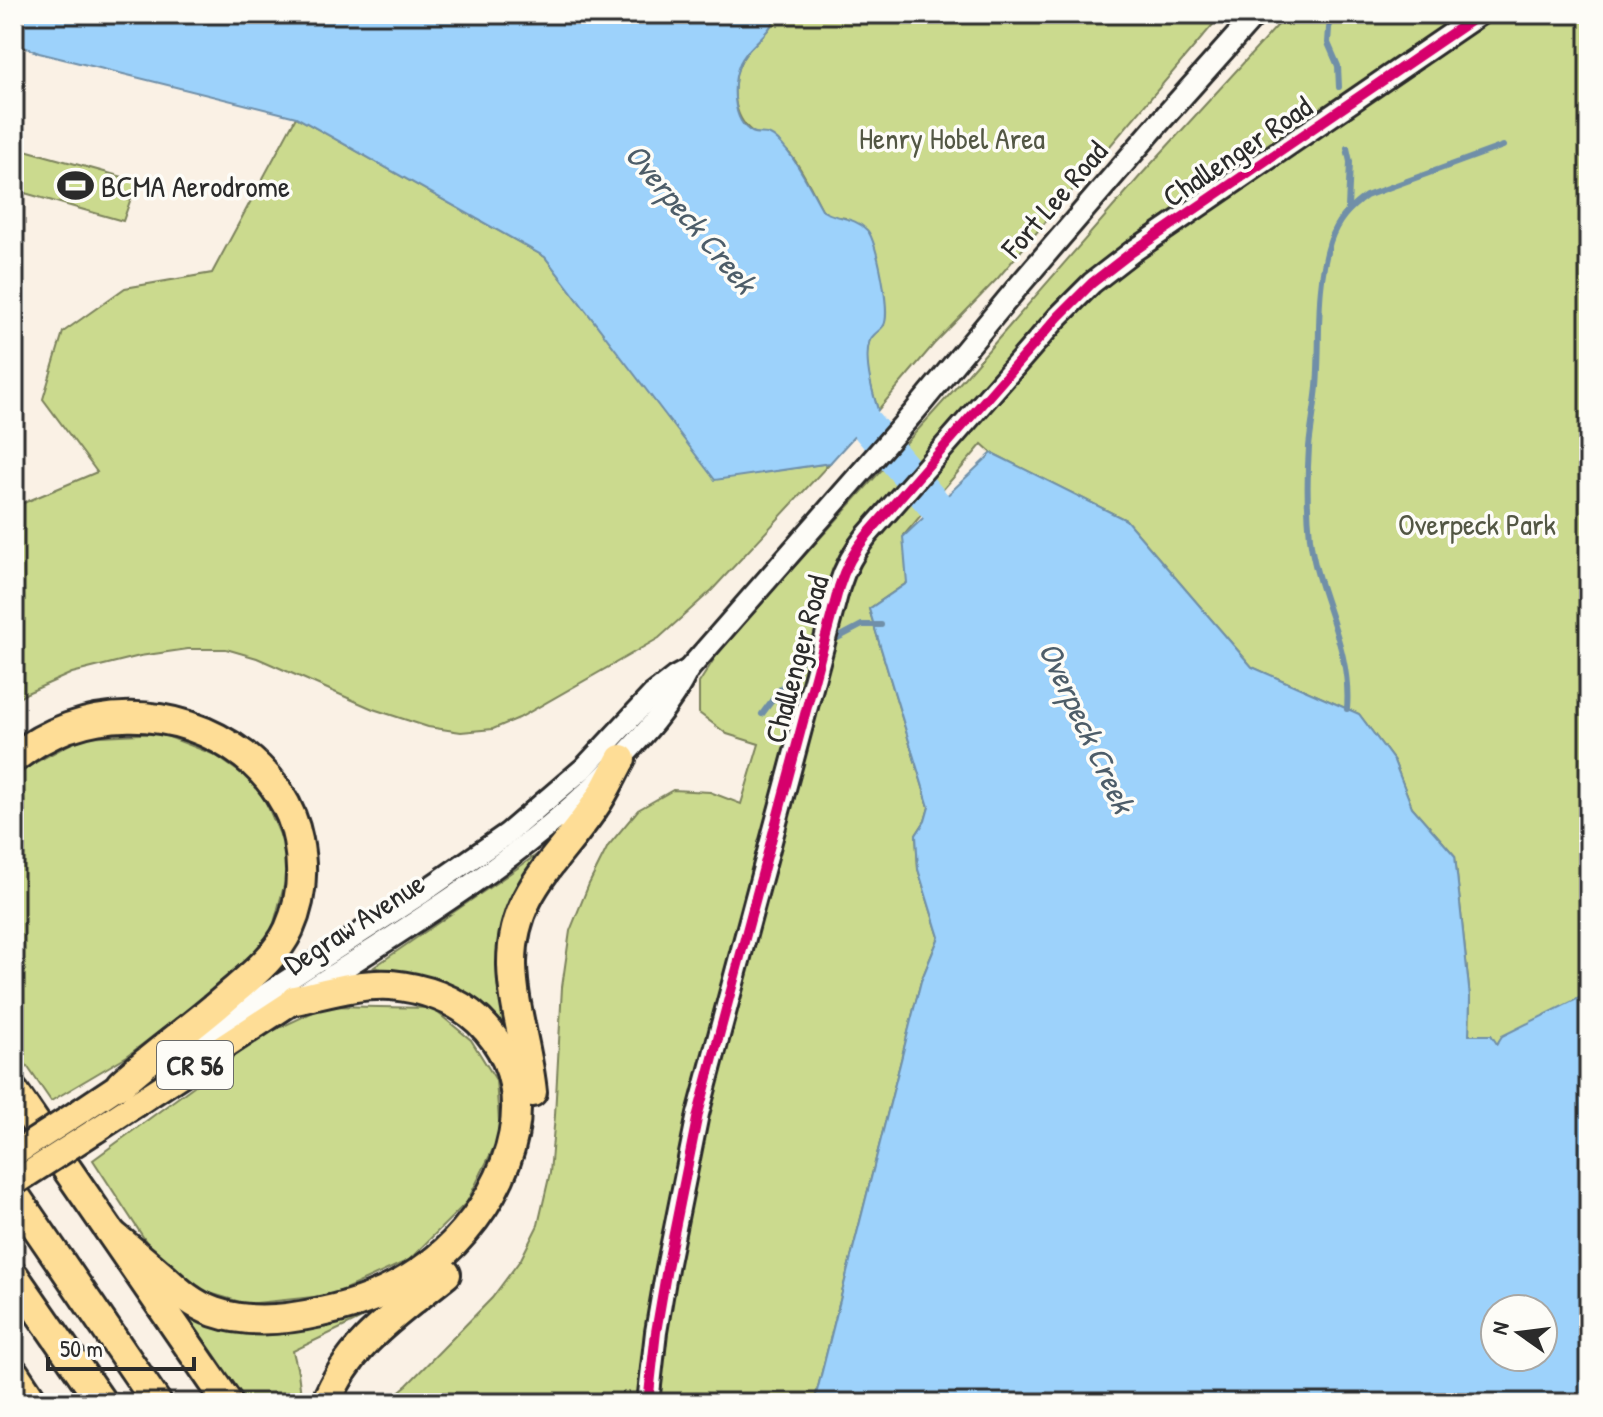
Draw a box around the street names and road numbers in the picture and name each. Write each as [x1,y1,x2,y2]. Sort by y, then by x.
street label: Challenger Road [1154,86,1320,216]
street label: Fort Lee Road [991,132,1116,267]
street label: Challenger Road [754,570,838,747]
street label: Degraw Avenue [276,863,432,983]
road number: CR 56 [157,1041,233,1089]

